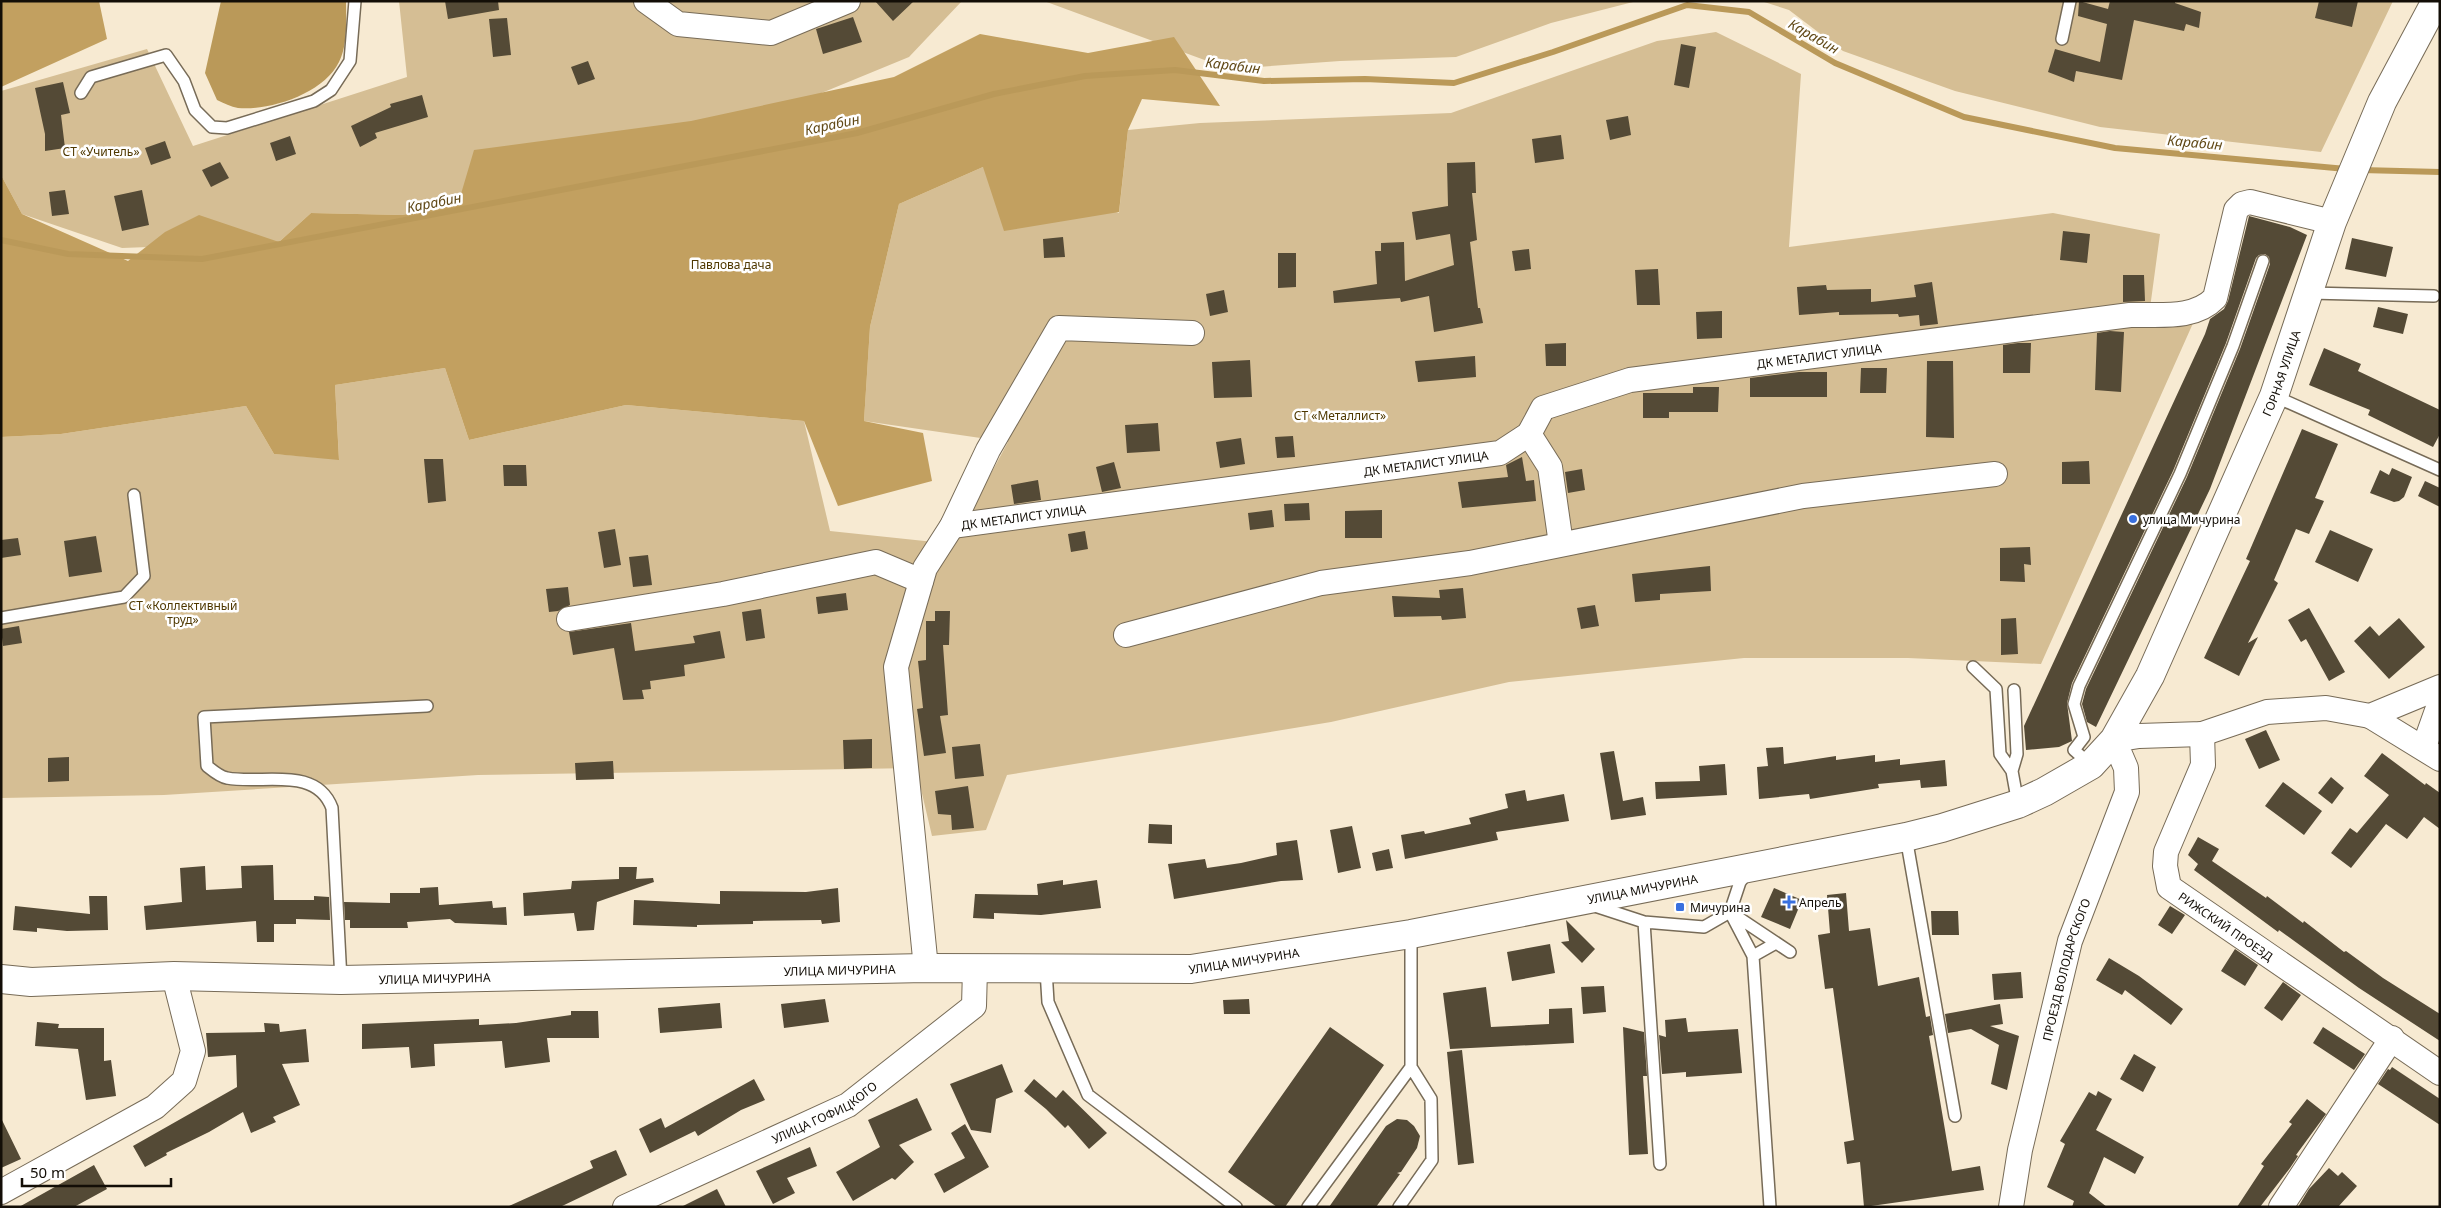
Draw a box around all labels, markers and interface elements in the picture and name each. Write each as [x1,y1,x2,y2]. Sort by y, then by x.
water label: Карабин [1785,14,1843,58]
water label: Карабин [1204,52,1262,78]
water label: Карабин [803,109,861,139]
water label: Карабин [2167,130,2223,154]
park label: СТ «Учитель» [62,143,140,160]
water label: Карабин [405,187,463,217]
park label: Павлова дача [691,256,771,273]
street label: ГОРНАЯ УЛИЦА [2258,327,2304,419]
street label: ДК МЕТАЛИСТ УЛИЦА [1756,339,1883,372]
park label: СТ «Металлист» [1294,407,1386,424]
street label: ДК МЕТАЛИСТ УЛИЦА [1362,446,1490,480]
street label: ДК МЕТАЛИСТ УЛИЦА [960,500,1087,533]
place label: улица Мичурина [2143,511,2240,528]
marker: улица Мичурина [2127,513,2139,525]
park label: СТ «Коллективный труд» [129,597,237,628]
street label: УЛИЦА МИЧУРИНА [1586,869,1699,908]
street label: РИЖСКИЙ ПРОЕЗД [2175,888,2277,965]
place label: Апрель [1799,894,1841,911]
marker: Апрель [1783,896,1795,908]
street label: ПРОЕЗД ВОЛОДАРСКОГО [2038,896,2094,1043]
place label: Мичурина [1690,899,1750,916]
marker: Мичурина [1674,901,1686,913]
street label: УЛИЦА МИЧУРИНА [1187,943,1301,978]
street label: УЛИЦА МИЧУРИНА [783,960,896,979]
street label: УЛИЦА МИЧУРИНА [379,968,491,988]
street label: УЛИЦА ГОФИЦКОГО [769,1077,880,1147]
scale bar [22,1156,171,1188]
text: 50 m [30,1162,65,1182]

